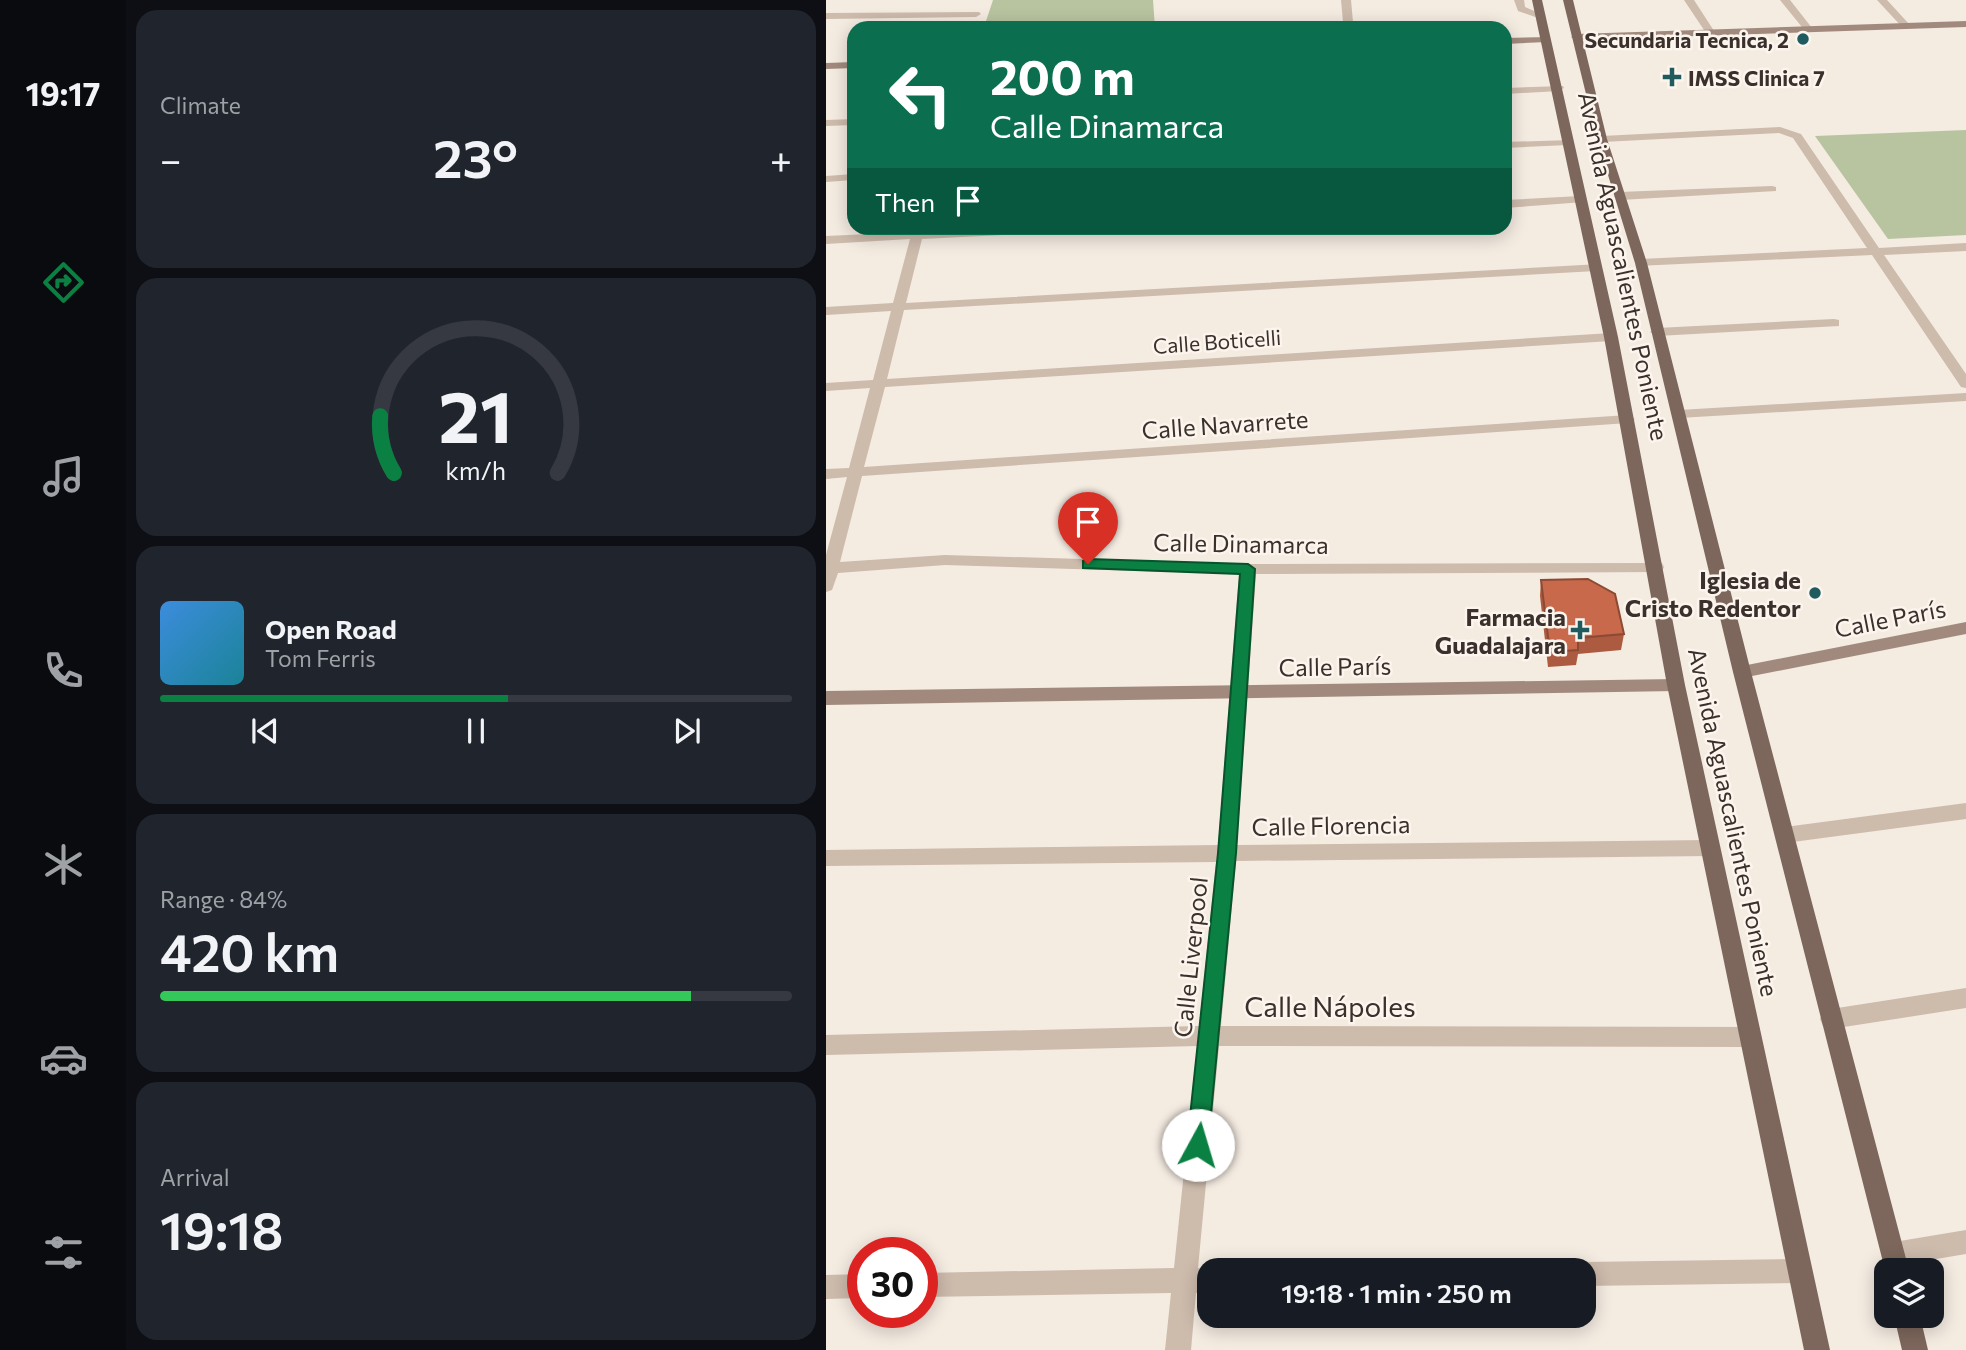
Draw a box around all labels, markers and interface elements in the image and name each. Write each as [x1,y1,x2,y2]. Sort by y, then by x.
place label: Secundaria Tecnica, 2 [1584,27,1789,52]
marker: Secundaria Tecnica, 2 [1795,31,1811,47]
text: 200 m [990,45,1135,105]
icon: left [875,49,966,140]
place label: IMSS Clinica 7 [1688,65,1825,90]
marker: IMSS Clinica 7 [1662,67,1682,87]
text: 19:17 [26,73,100,113]
street label: Avenida Aguascalientes Poniente [1573,89,1675,443]
text: Climate [160,91,241,119]
text: Calle Dinamarca [990,105,1224,145]
text: 23° [433,125,518,189]
text: − [160,135,182,182]
text: + [770,135,792,182]
icon: arrive [949,182,987,220]
text: Then [875,186,935,217]
icon: directions [39,258,88,307]
street label: Calle Boticelli [1152,324,1282,358]
text: 21 [439,369,513,458]
street label: Calle Navarrete [1141,404,1309,444]
icon: music [39,452,88,501]
text: km/h [446,455,506,485]
pin [1058,492,1118,564]
icon: arrive [1069,503,1107,541]
street label: Calle Dinamarca [1153,527,1329,559]
place label: Iglesia de Cristo Redentor [1625,565,1801,622]
marker: Iglesia de Cristo Redentor [1807,585,1823,601]
street label: Calle París [1832,593,1948,643]
place label: Farmacia Guadalajara [1435,602,1566,659]
text: Open Road [265,613,397,644]
marker: Farmacia Guadalajara [1572,622,1588,638]
text: Tom Ferris [265,644,376,672]
street label: Avenida Aguascalientes Poniente [1683,645,1785,999]
icon: phone [39,646,88,695]
street label: Calle París [1278,651,1392,681]
icon: previous [246,712,284,750]
icon: pause [457,712,495,750]
icon: next [668,712,706,750]
street label: Calle Florencia [1251,809,1411,841]
icon: climate [39,840,88,889]
street label: Calle Liverpool [1167,875,1213,1039]
text: Range · 84% [160,885,287,913]
text: 420 km [160,919,339,983]
street label: Calle Nápoles [1244,989,1416,1023]
icon: car [39,1034,88,1083]
position arrow [1161,1108,1235,1182]
text: Arrival [160,1163,230,1191]
text: 19:18 [160,1197,283,1261]
icon: filters [39,1228,88,1277]
speed limit sign: 30 [847,1237,938,1328]
map controls [1874,1258,1944,1328]
button: layers [1874,1258,1944,1328]
text: 19:18 · 1 min · 250 m [1281,1277,1512,1308]

